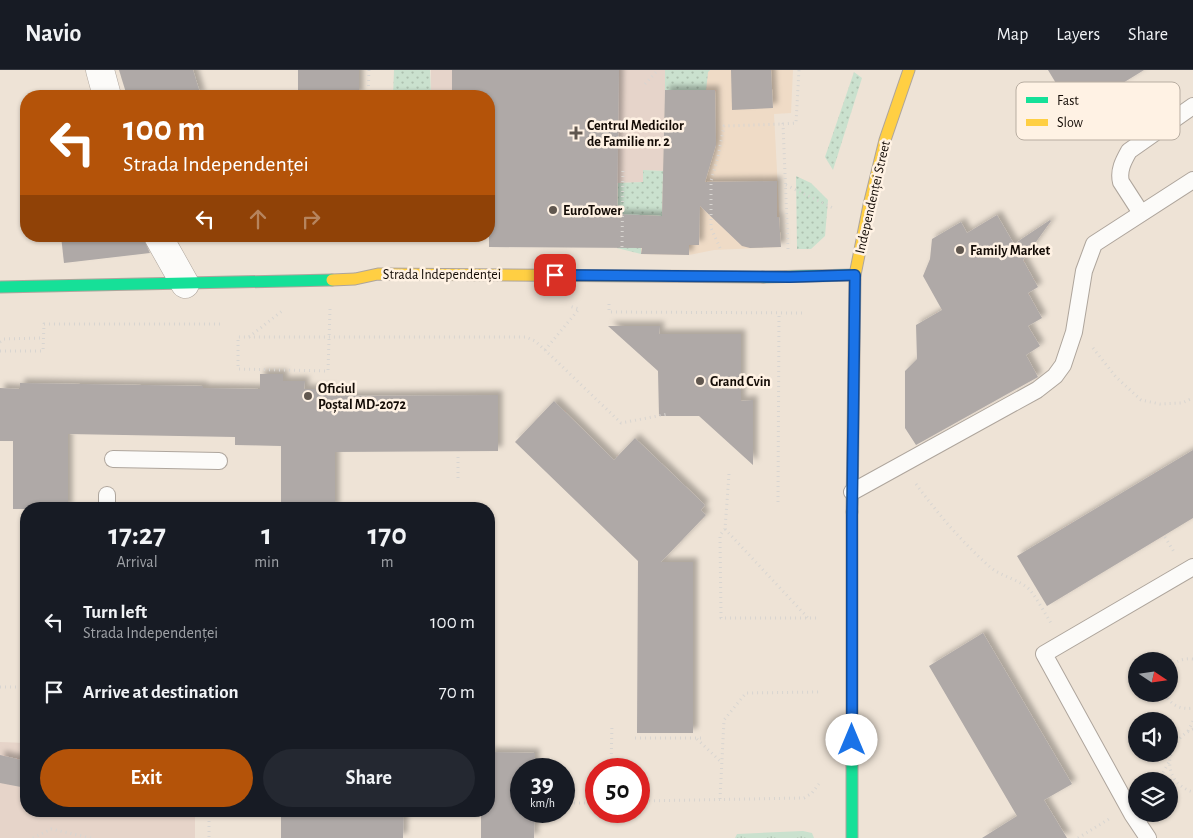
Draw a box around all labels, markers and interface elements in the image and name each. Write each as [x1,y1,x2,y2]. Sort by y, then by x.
text: Navio [25,22,81,46]
text: Map [997,26,1028,44]
text: Layers [1056,26,1100,44]
text: Share [1128,26,1168,44]
legend [1016,82,1180,140]
text: Fast [1057,94,1079,108]
icon: left [40,110,105,175]
text: 100 m [123,112,206,147]
text: Slow [1057,116,1084,130]
place label: Centrul Medicilor de Familie nr. 2 [587,119,684,149]
marker: Centrul Medicilor de Familie nr. 2 [569,126,583,140]
street label: Independenței Street [853,139,894,255]
text: Strada Independenței [123,153,309,175]
marker: EuroTower [547,204,559,216]
place label: EuroTower [563,204,622,218]
icon: left [191,205,219,233]
icon: ahead [244,205,272,233]
icon: right [297,205,325,233]
marker: Family Market [954,244,966,256]
place label: Family Market [970,244,1050,258]
pin [534,254,576,296]
icon: arrive [541,261,569,289]
street label: Strada Independenței [383,268,501,283]
marker: Grand Cvin [694,375,706,387]
place label: Grand Cvin [710,375,771,389]
place label: Oficiul Poștal MD-2072 [318,382,406,413]
marker: Oficiul Poștal MD-2072 [302,390,314,402]
text: 17:27 [108,520,166,550]
text: 1 [261,520,272,550]
text: 170 [367,520,407,550]
text: Arrival [117,554,158,570]
text: min [254,554,279,570]
text: m [381,554,393,570]
text: Turn left [83,603,147,622]
icon: left [40,608,68,636]
text: 100 m [430,613,475,632]
text: Strada Independenței [83,625,218,641]
north arrow [1128,652,1178,702]
map controls [1128,652,1178,822]
icon: arrive [40,678,68,706]
text: Arrive at destination [83,683,239,702]
text: 70 m [439,683,475,702]
button: sound [1128,712,1178,762]
position arrow [825,713,877,765]
button: Exit [40,749,253,807]
button: Share [263,749,475,807]
speed limit sign: 50 [585,758,650,823]
text: 39 [531,772,554,797]
button: layers [1128,772,1178,822]
text: km/h [530,797,555,809]

